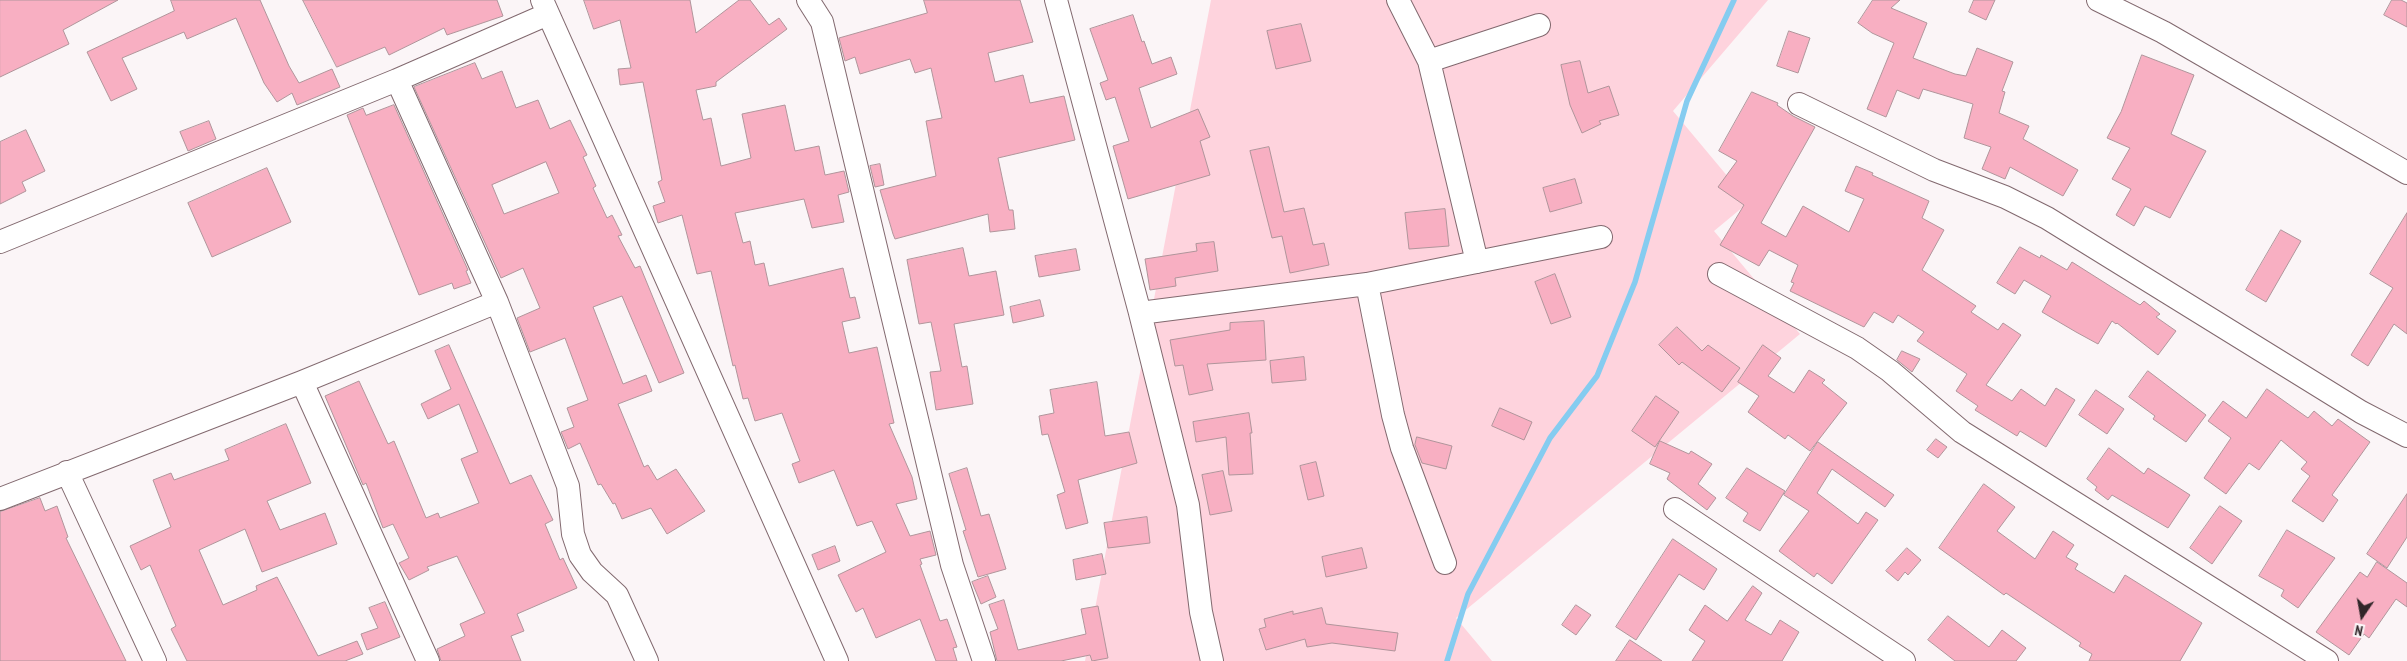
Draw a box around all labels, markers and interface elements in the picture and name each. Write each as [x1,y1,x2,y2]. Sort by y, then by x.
north arrow [2337,591,2387,641]
text: N [2353,621,2364,640]

